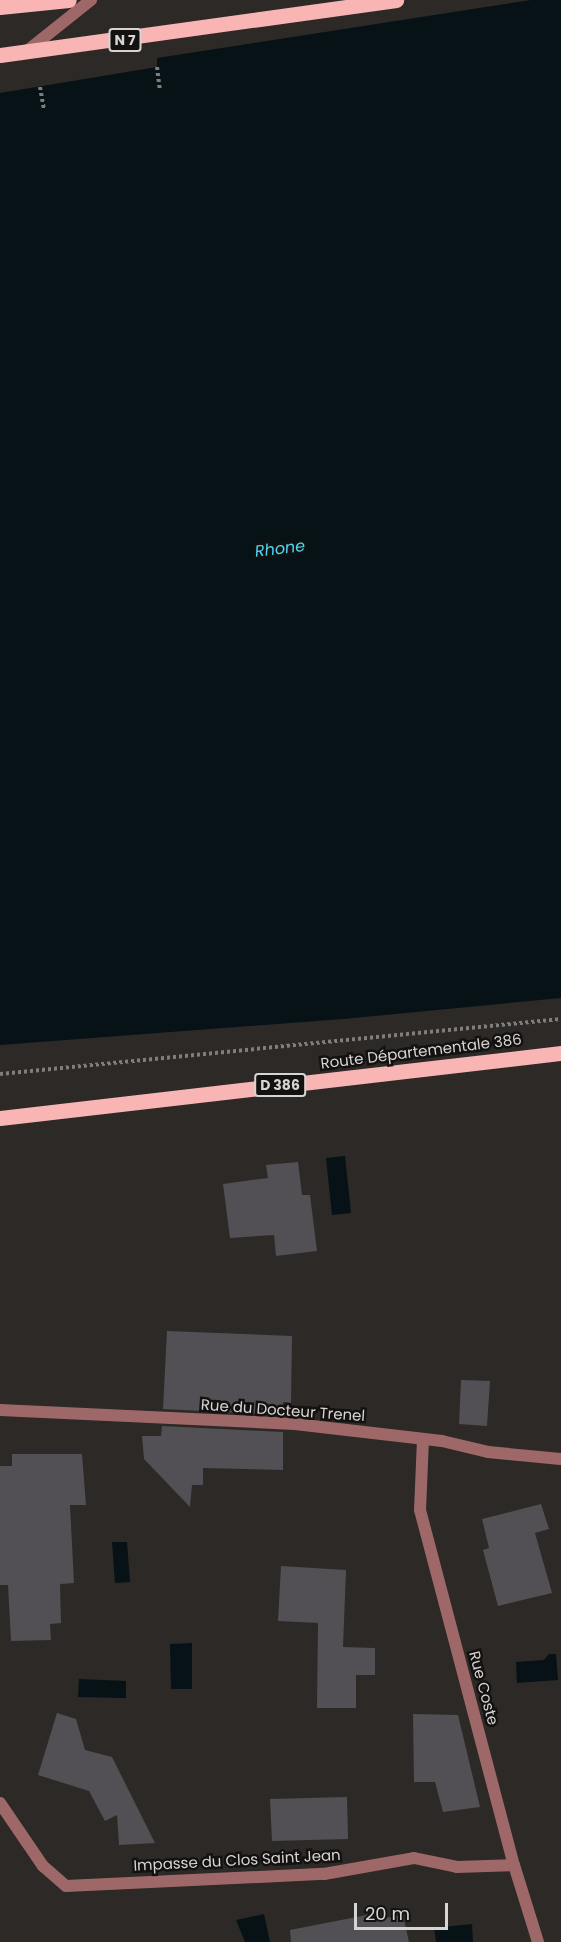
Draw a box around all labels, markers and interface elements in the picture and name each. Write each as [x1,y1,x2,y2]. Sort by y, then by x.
road number: N 7 [108,29,142,51]
water label: Rhone [254,536,306,562]
street label: Route Départementale 386 [319,1030,523,1072]
road number: D 386 [253,1074,307,1096]
street label: Rue du Docteur Trenel [200,1395,366,1425]
street label: Rue Coste [465,1649,503,1727]
street label: Impasse du Clos Saint Jean [133,1846,341,1874]
scale bar [357,1891,452,1929]
text: 20 m [365,1901,410,1926]

